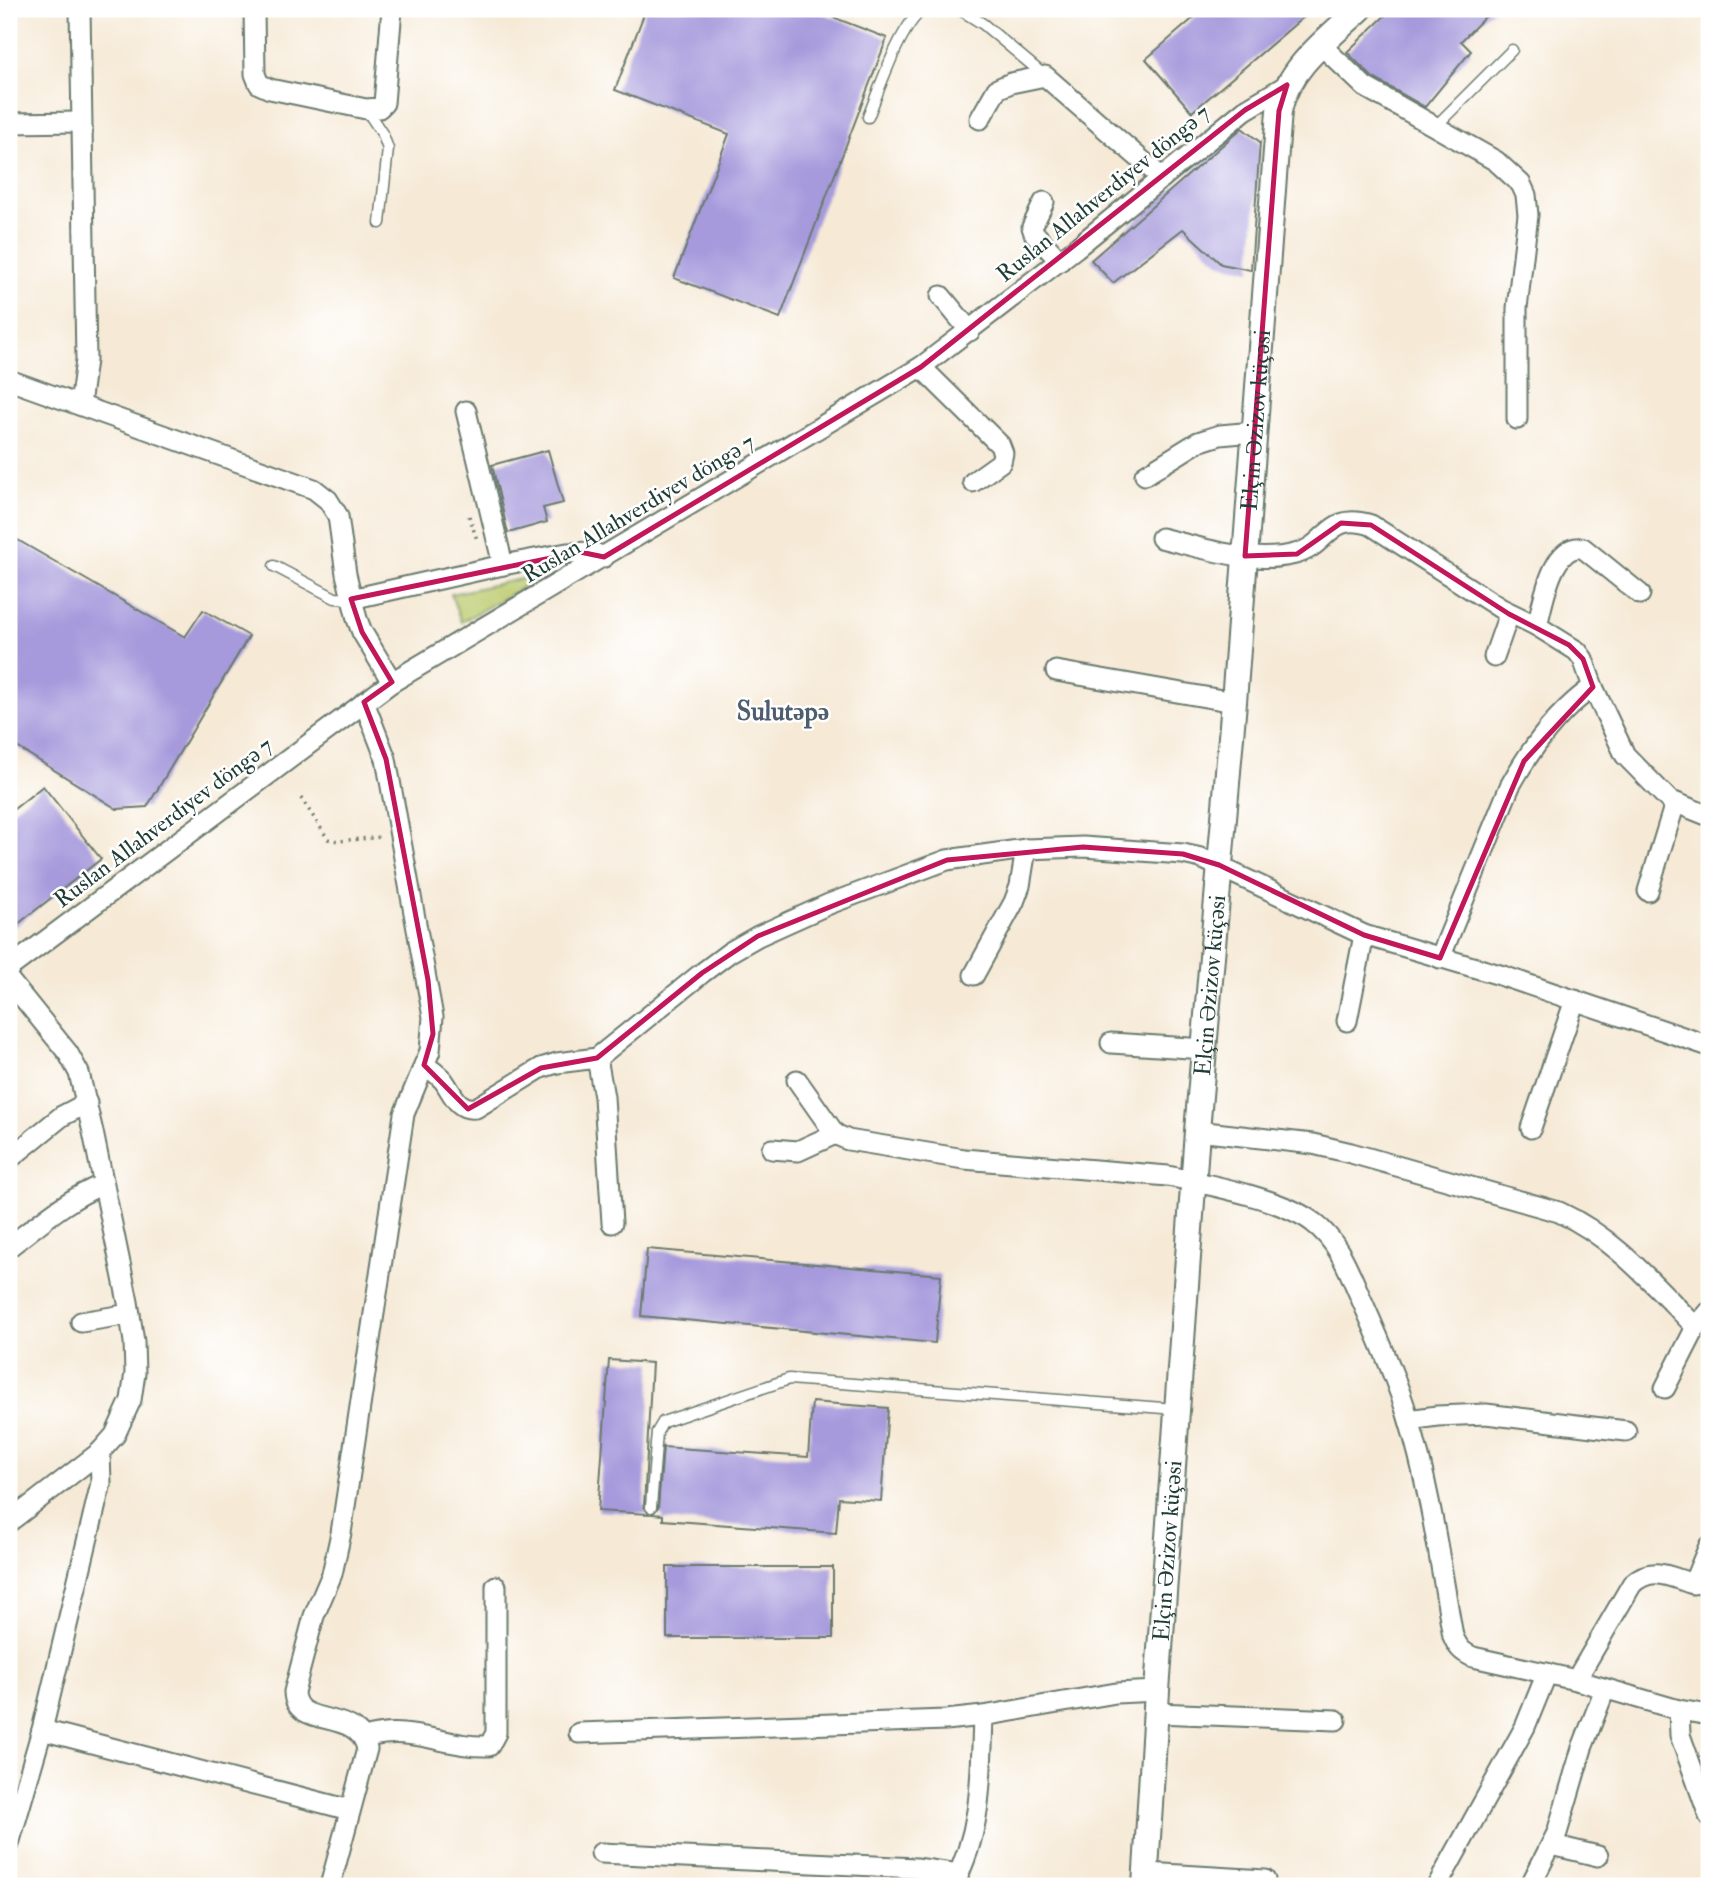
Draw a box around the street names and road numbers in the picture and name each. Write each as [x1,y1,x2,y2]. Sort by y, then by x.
street label: Ruslan Allahverdiyev döngə 7 [991,98,1216,288]
street label: Elçin Əzizov küçəsi [1235,329,1277,512]
street label: Ruslan Allahverdiyev döngə 7 [517,427,760,589]
street label: Ruslan Allahverdiyev döngə 7 [48,730,279,914]
street label: Elçin Əzizov küçəsi [1188,894,1232,1077]
street label: Elçin Əzizov küçəsi [1147,1459,1188,1642]

